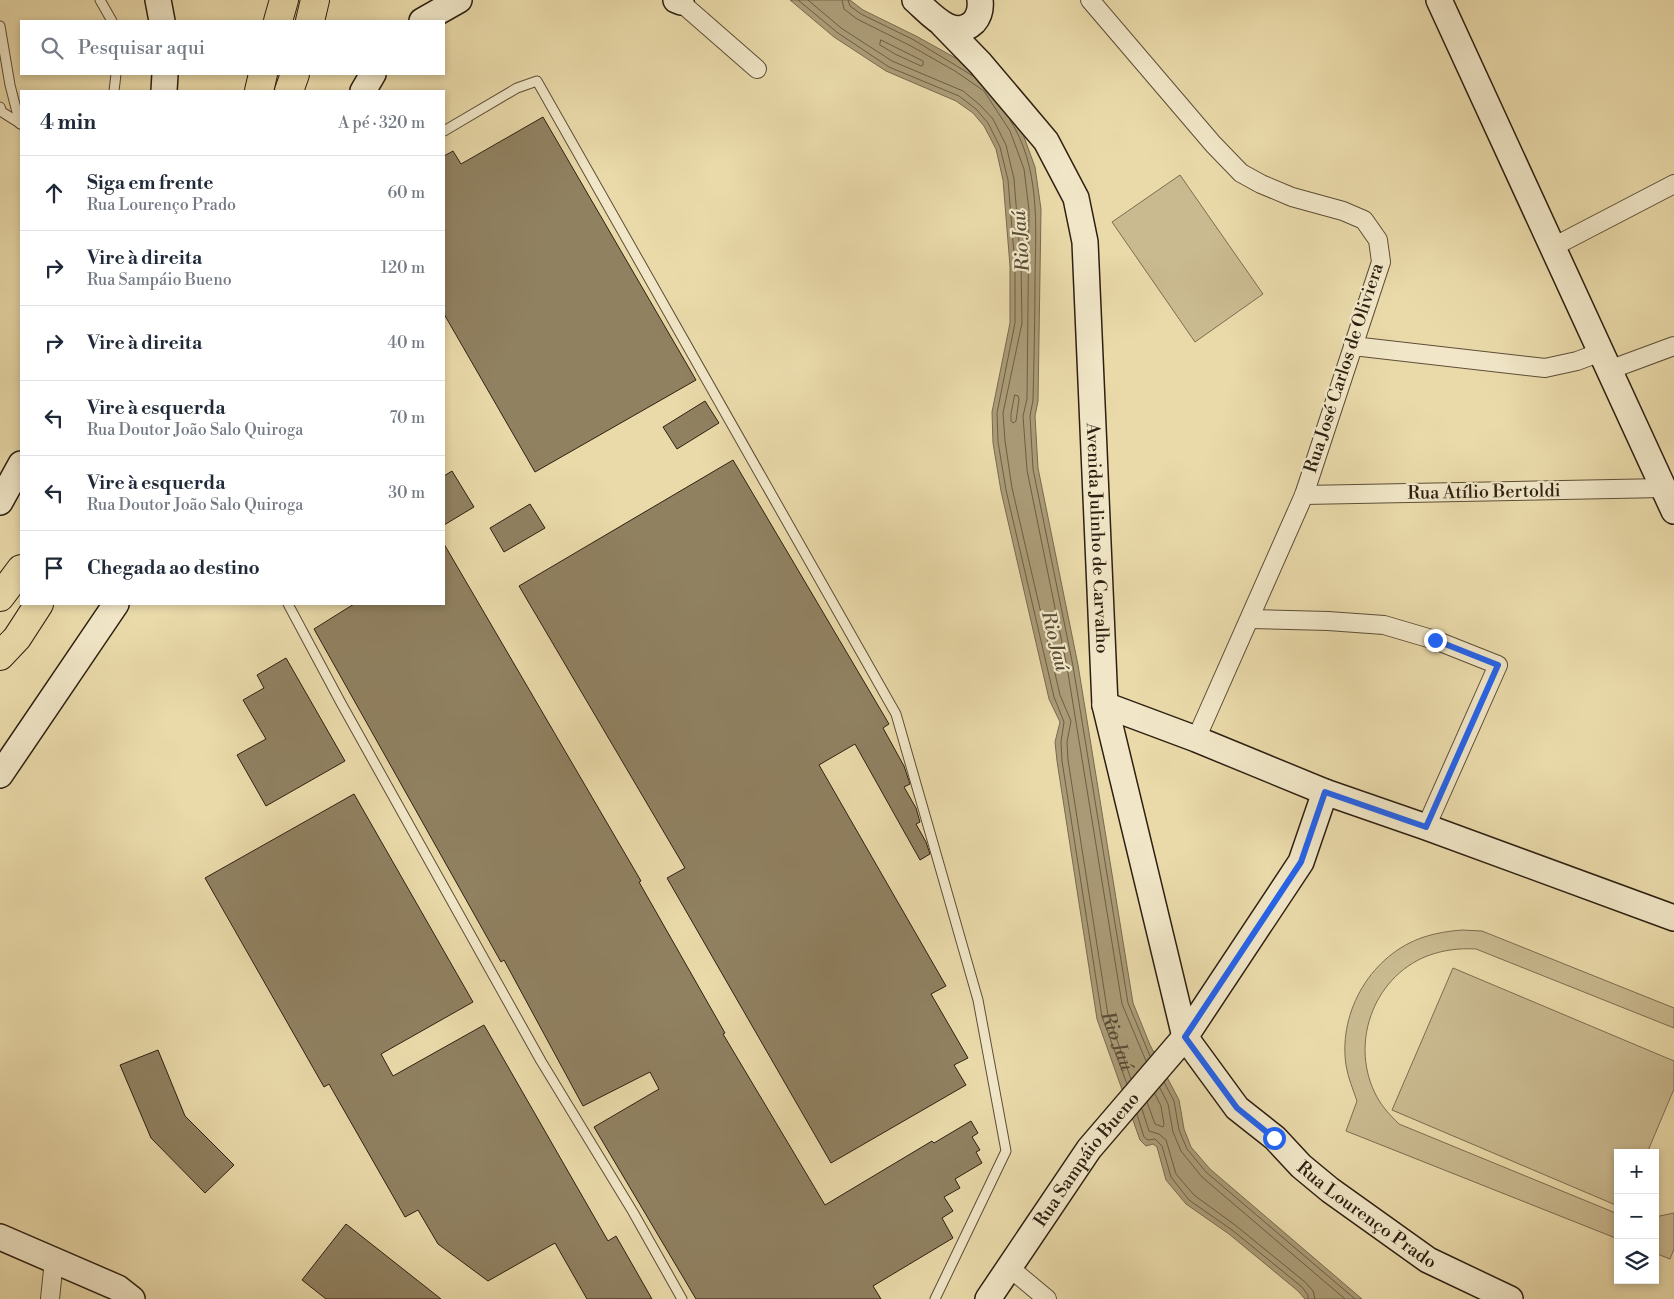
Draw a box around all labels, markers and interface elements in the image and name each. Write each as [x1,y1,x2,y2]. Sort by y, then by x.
search box [20,20,445,75]
icon: search [38,34,66,62]
text: Pesquisar aqui [78,36,205,60]
text: 4 min [40,110,96,136]
text: A pé · 320 m [338,113,425,133]
text: Siga em frente [87,171,214,195]
icon: ahead [40,179,68,207]
text: 60 m [387,183,425,203]
text: Rua Lourenço Prado [87,195,236,215]
water label: Rio Jaú [1007,209,1035,273]
text: Vire à direita [87,246,202,270]
icon: right [40,254,68,282]
text: 120 m [381,258,425,278]
street label: Rua José Carlos de Oliviera [1299,259,1389,476]
text: Rua Sampáio Bueno [87,270,232,290]
icon: right [40,329,68,357]
text: Vire à direita [87,331,202,355]
text: 40 m [388,333,425,353]
text: Vire à esquerda [87,396,226,420]
icon: left [40,404,68,432]
text: 70 m [389,408,425,428]
text: Rua Doutor João Salo Quiroga [87,420,303,440]
street label: Avenida Julinho de Carvalho [1081,421,1114,654]
text: Vire à esquerda [87,471,226,495]
icon: left [40,479,68,507]
street label: Rua Atílio Bertoldi [1407,479,1561,505]
text: 30 m [388,483,425,503]
text: Rua Doutor João Salo Quiroga [87,495,303,515]
icon: arrive [40,554,68,582]
text: Chegada ao destino [87,556,260,580]
water label: Rio Jaú [1036,607,1074,674]
route end [1424,629,1447,652]
water label: Rio Jaú [1095,1007,1139,1074]
street label: Rua Sampáio Bueno [1028,1087,1144,1231]
route start [1263,1127,1286,1150]
map controls [1614,1149,1659,1284]
button: + [1614,1149,1659,1194]
street label: Rua Lourenço Prado [1292,1156,1440,1274]
button: − [1614,1194,1659,1239]
button: layers [1614,1239,1659,1284]

